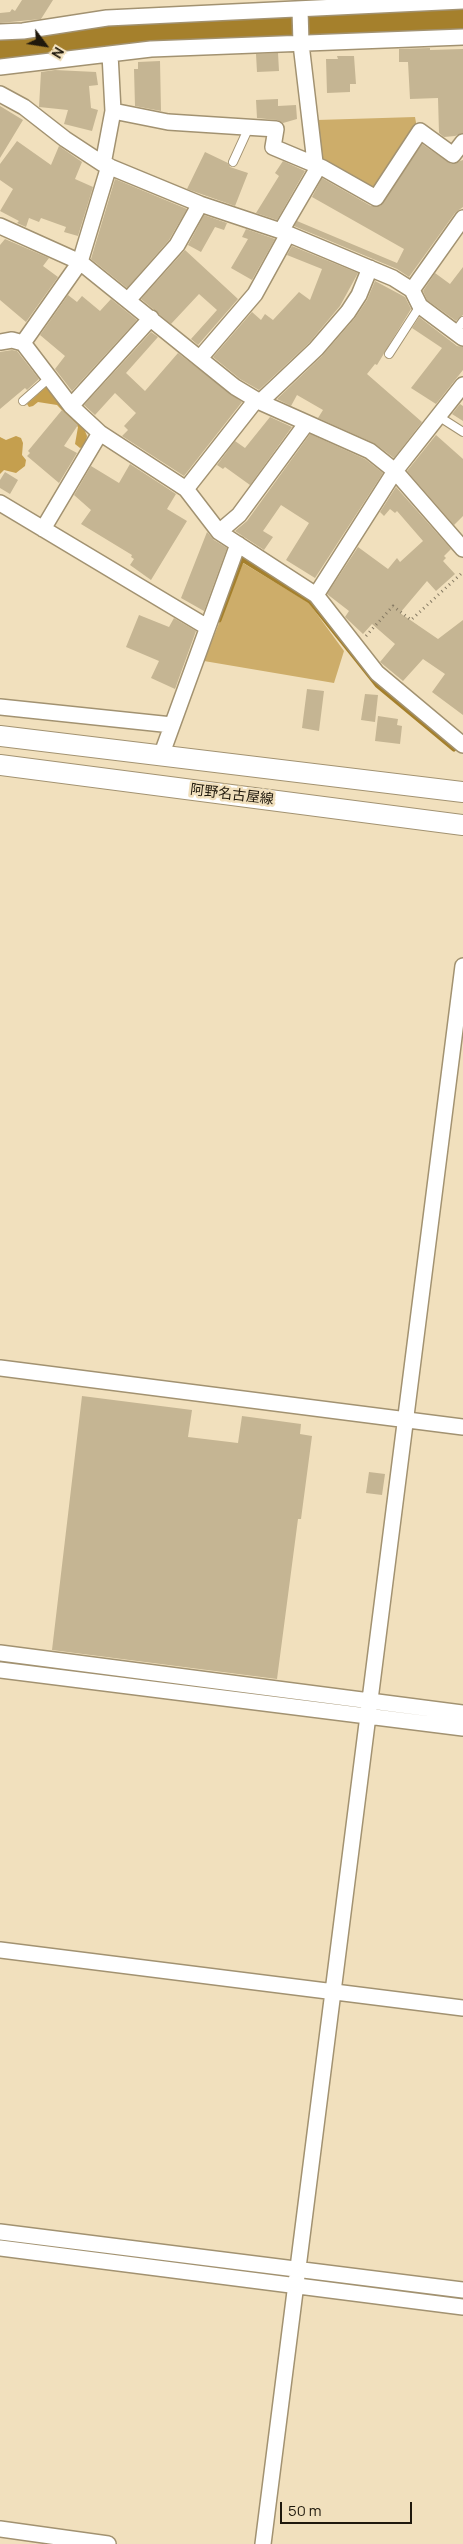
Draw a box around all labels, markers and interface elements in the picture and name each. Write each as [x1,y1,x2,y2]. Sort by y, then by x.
north arrow [20,20,70,70]
text: N [48,44,69,62]
street label: 阿野名古屋線 [189,782,275,808]
scale bar [283,2492,416,2524]
text: 50 m [288,2500,322,2521]

